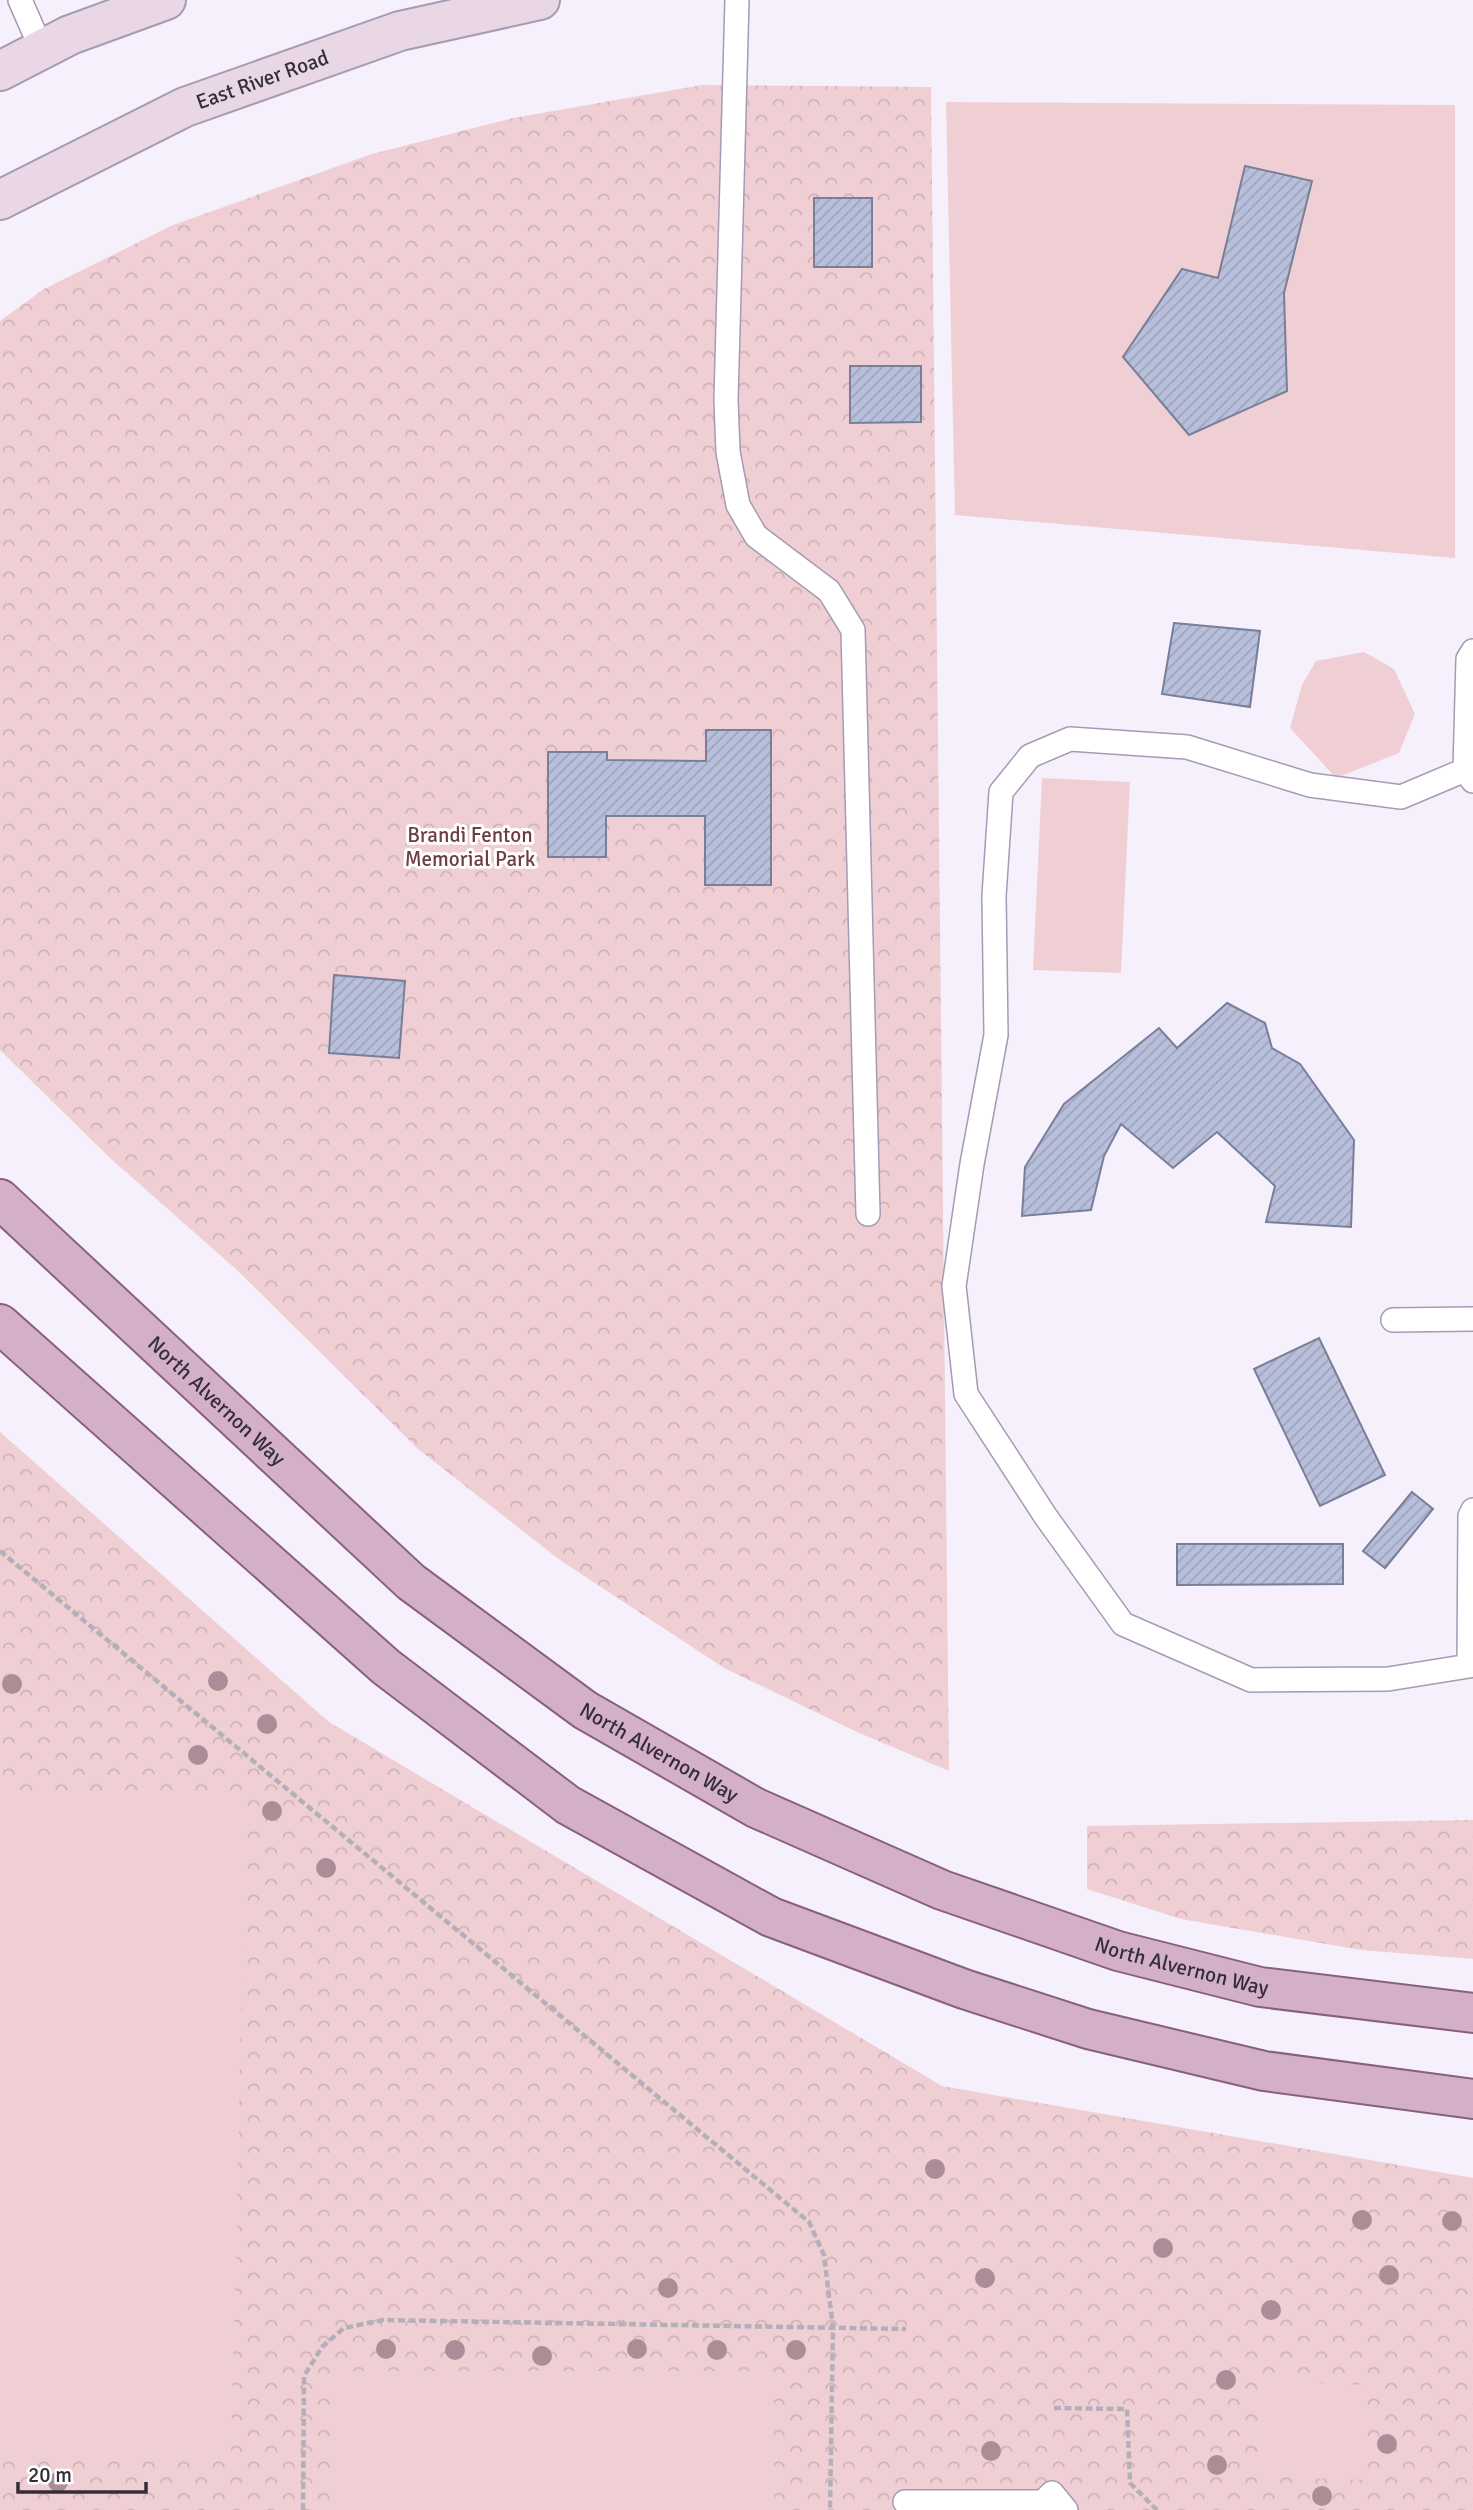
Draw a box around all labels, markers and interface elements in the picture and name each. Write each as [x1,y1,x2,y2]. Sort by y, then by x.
street label: East River Road [192,44,332,115]
park label: Brandi Fenton Memorial Park [405,822,536,872]
street label: North Alvernon Way [142,1330,291,1471]
street label: North Alvernon Way [575,1697,743,1808]
street label: North Alvernon Way [1091,1931,1270,2001]
scale bar [18,2450,145,2494]
text: 20 m [28,2462,72,2488]

